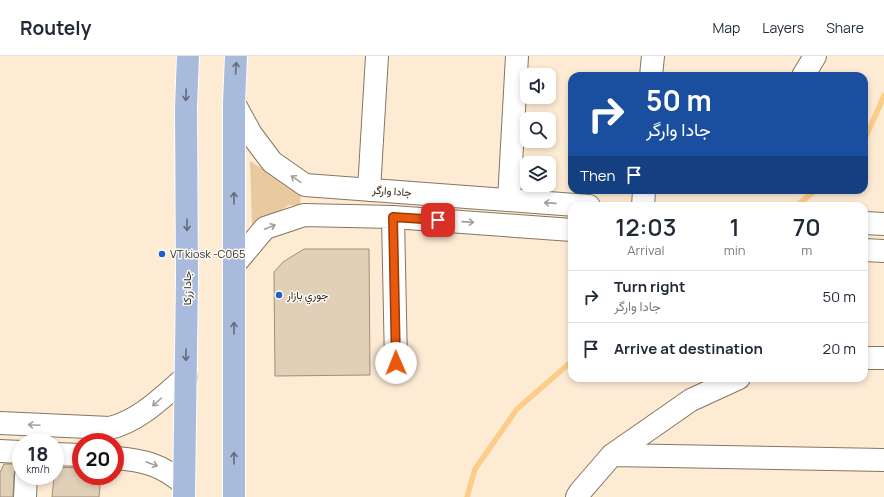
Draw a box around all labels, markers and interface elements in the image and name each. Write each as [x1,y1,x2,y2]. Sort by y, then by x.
text: Routely [20,15,91,41]
text: Map [712,18,740,37]
text: Layers [762,18,804,37]
text: Share [826,18,864,37]
one-way arrow [232,62,239,75]
map controls [520,68,556,192]
button: sound [520,68,556,104]
text: 50 m [646,81,712,119]
one-way arrow [182,88,190,101]
icon: right [580,88,632,140]
button: search [520,112,556,148]
text: جادا وارگر [646,117,711,141]
button: layers [520,156,556,192]
icon: arrive [623,164,645,186]
text: Then [580,165,615,186]
one-way arrow [291,175,302,183]
street label: جادا وارگر [371,182,412,199]
one-way arrow [230,192,238,205]
one-way arrow [544,200,557,207]
pin [421,203,455,237]
icon: arrive [427,209,449,231]
text: 12:03 [615,210,676,243]
text: 1 [730,210,740,243]
text: 70 [793,210,821,243]
one-way arrow [183,218,191,231]
one-way arrow [461,219,474,226]
one-way arrow [264,222,276,230]
text: Arrival [627,241,664,259]
text: min [724,241,746,259]
text: m [801,241,812,259]
place label: VT kiosk -C065 [170,246,245,261]
marker: VT kiosk -C065 [157,249,167,259]
street label: جادا زرکا [179,271,194,305]
text: Turn right [614,276,685,297]
icon: right [580,286,602,308]
text: 50 m [822,286,856,307]
place label: جوري بازار [286,287,328,305]
marker: جوري بازار [274,290,284,300]
text: جادا وارگر [614,297,661,315]
one-way arrow [230,322,238,335]
icon: arrive [580,338,602,360]
text: Arrive at destination [614,338,763,359]
text: 20 m [823,338,856,359]
position arrow [375,342,417,384]
one-way arrow [182,348,190,361]
one-way arrow [151,398,162,407]
one-way arrow [28,421,41,428]
speed limit sign: 20 [72,433,124,485]
text: 18 [27,440,49,467]
one-way arrow [230,452,238,465]
one-way arrow [146,461,158,469]
text: km/h [26,462,50,476]

